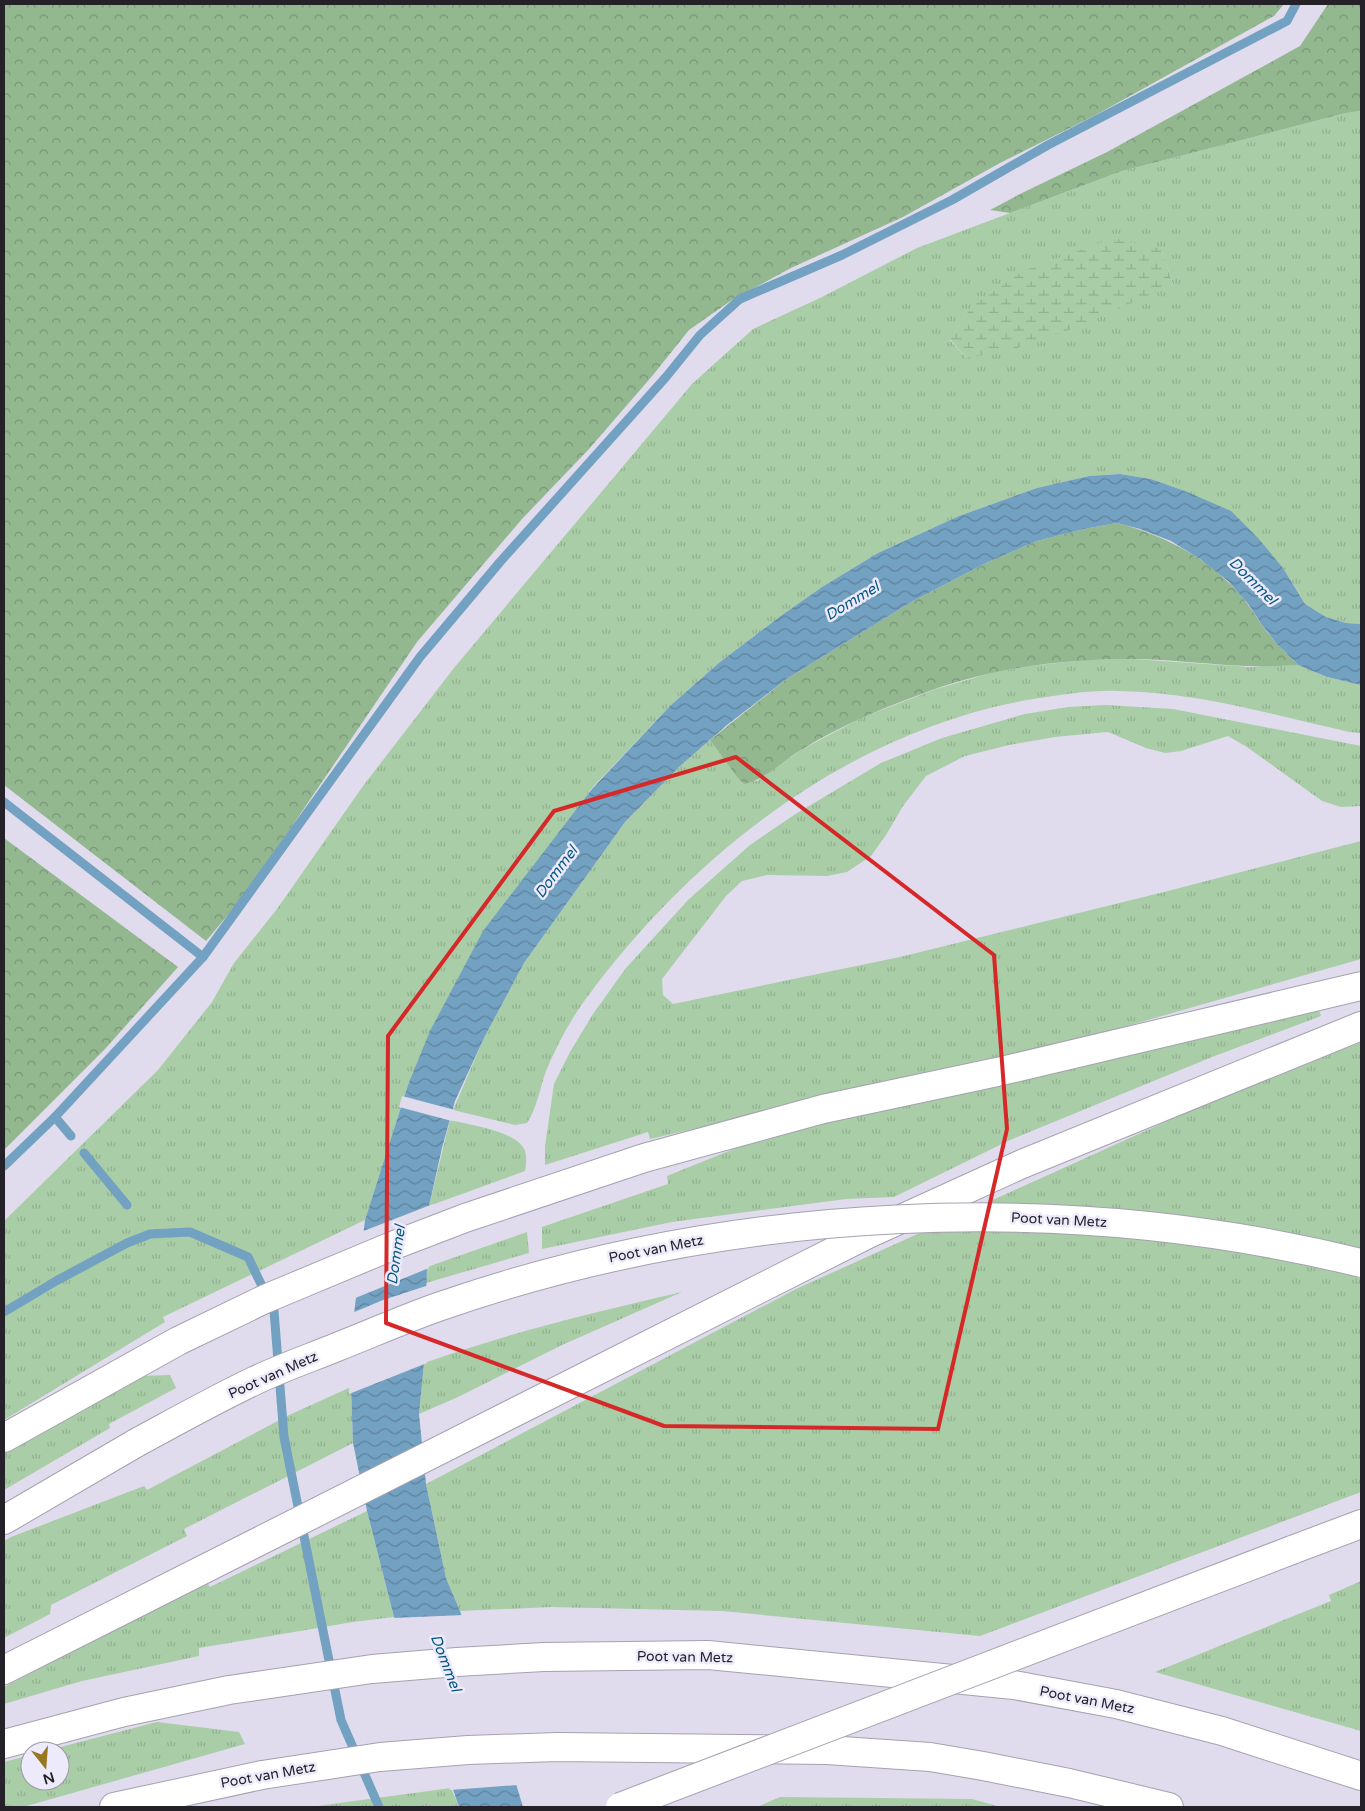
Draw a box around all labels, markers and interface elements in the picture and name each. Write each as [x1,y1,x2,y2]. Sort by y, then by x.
water label: Dommel [1225,553,1282,610]
water label: Dommel [822,577,884,624]
water label: Dommel [531,841,583,901]
street label: Poot van Metz [1011,1209,1107,1231]
water label: Dommel [383,1222,409,1286]
street label: Poot van Metz [607,1231,705,1267]
street label: Poot van Metz [226,1348,320,1402]
water label: Dommel [427,1632,466,1696]
street label: Poot van Metz [637,1648,733,1666]
street label: Poot van Metz [1038,1682,1136,1718]
north arrow [20,1741,70,1791]
street label: Poot van Metz [219,1758,317,1792]
text: N [41,1768,57,1788]

